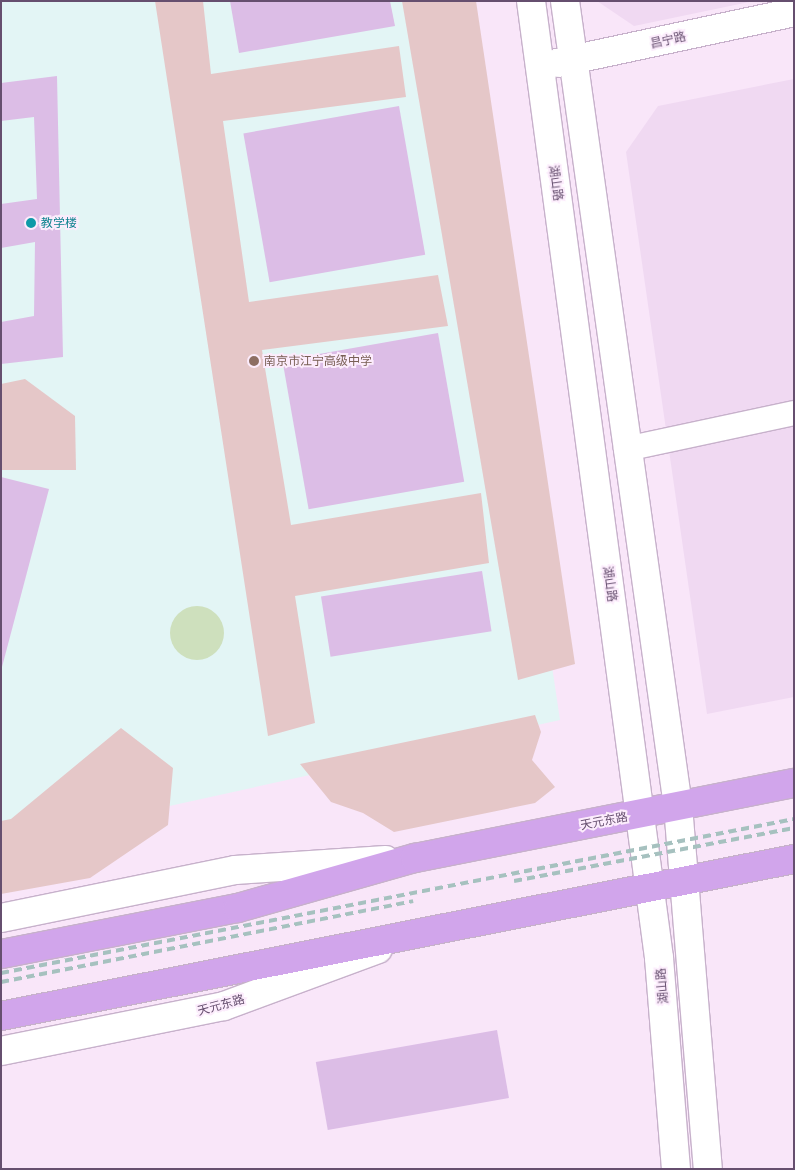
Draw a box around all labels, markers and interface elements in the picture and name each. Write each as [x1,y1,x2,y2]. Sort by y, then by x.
street label: 昌宁路 [649,29,687,51]
street label: 湖山路 [546,164,566,202]
place label: 教学楼 [41,216,77,230]
marker: 教学楼 [25,217,37,229]
place label: 南京市江宁高级中学 [264,354,372,368]
marker: 南京市江宁高级中学 [248,355,260,367]
street label: 湖山路 [600,565,620,603]
street label: 天元东路 [579,809,629,833]
street label: 湖山路 [653,967,671,1005]
street label: 天元东路 [196,992,246,1018]

